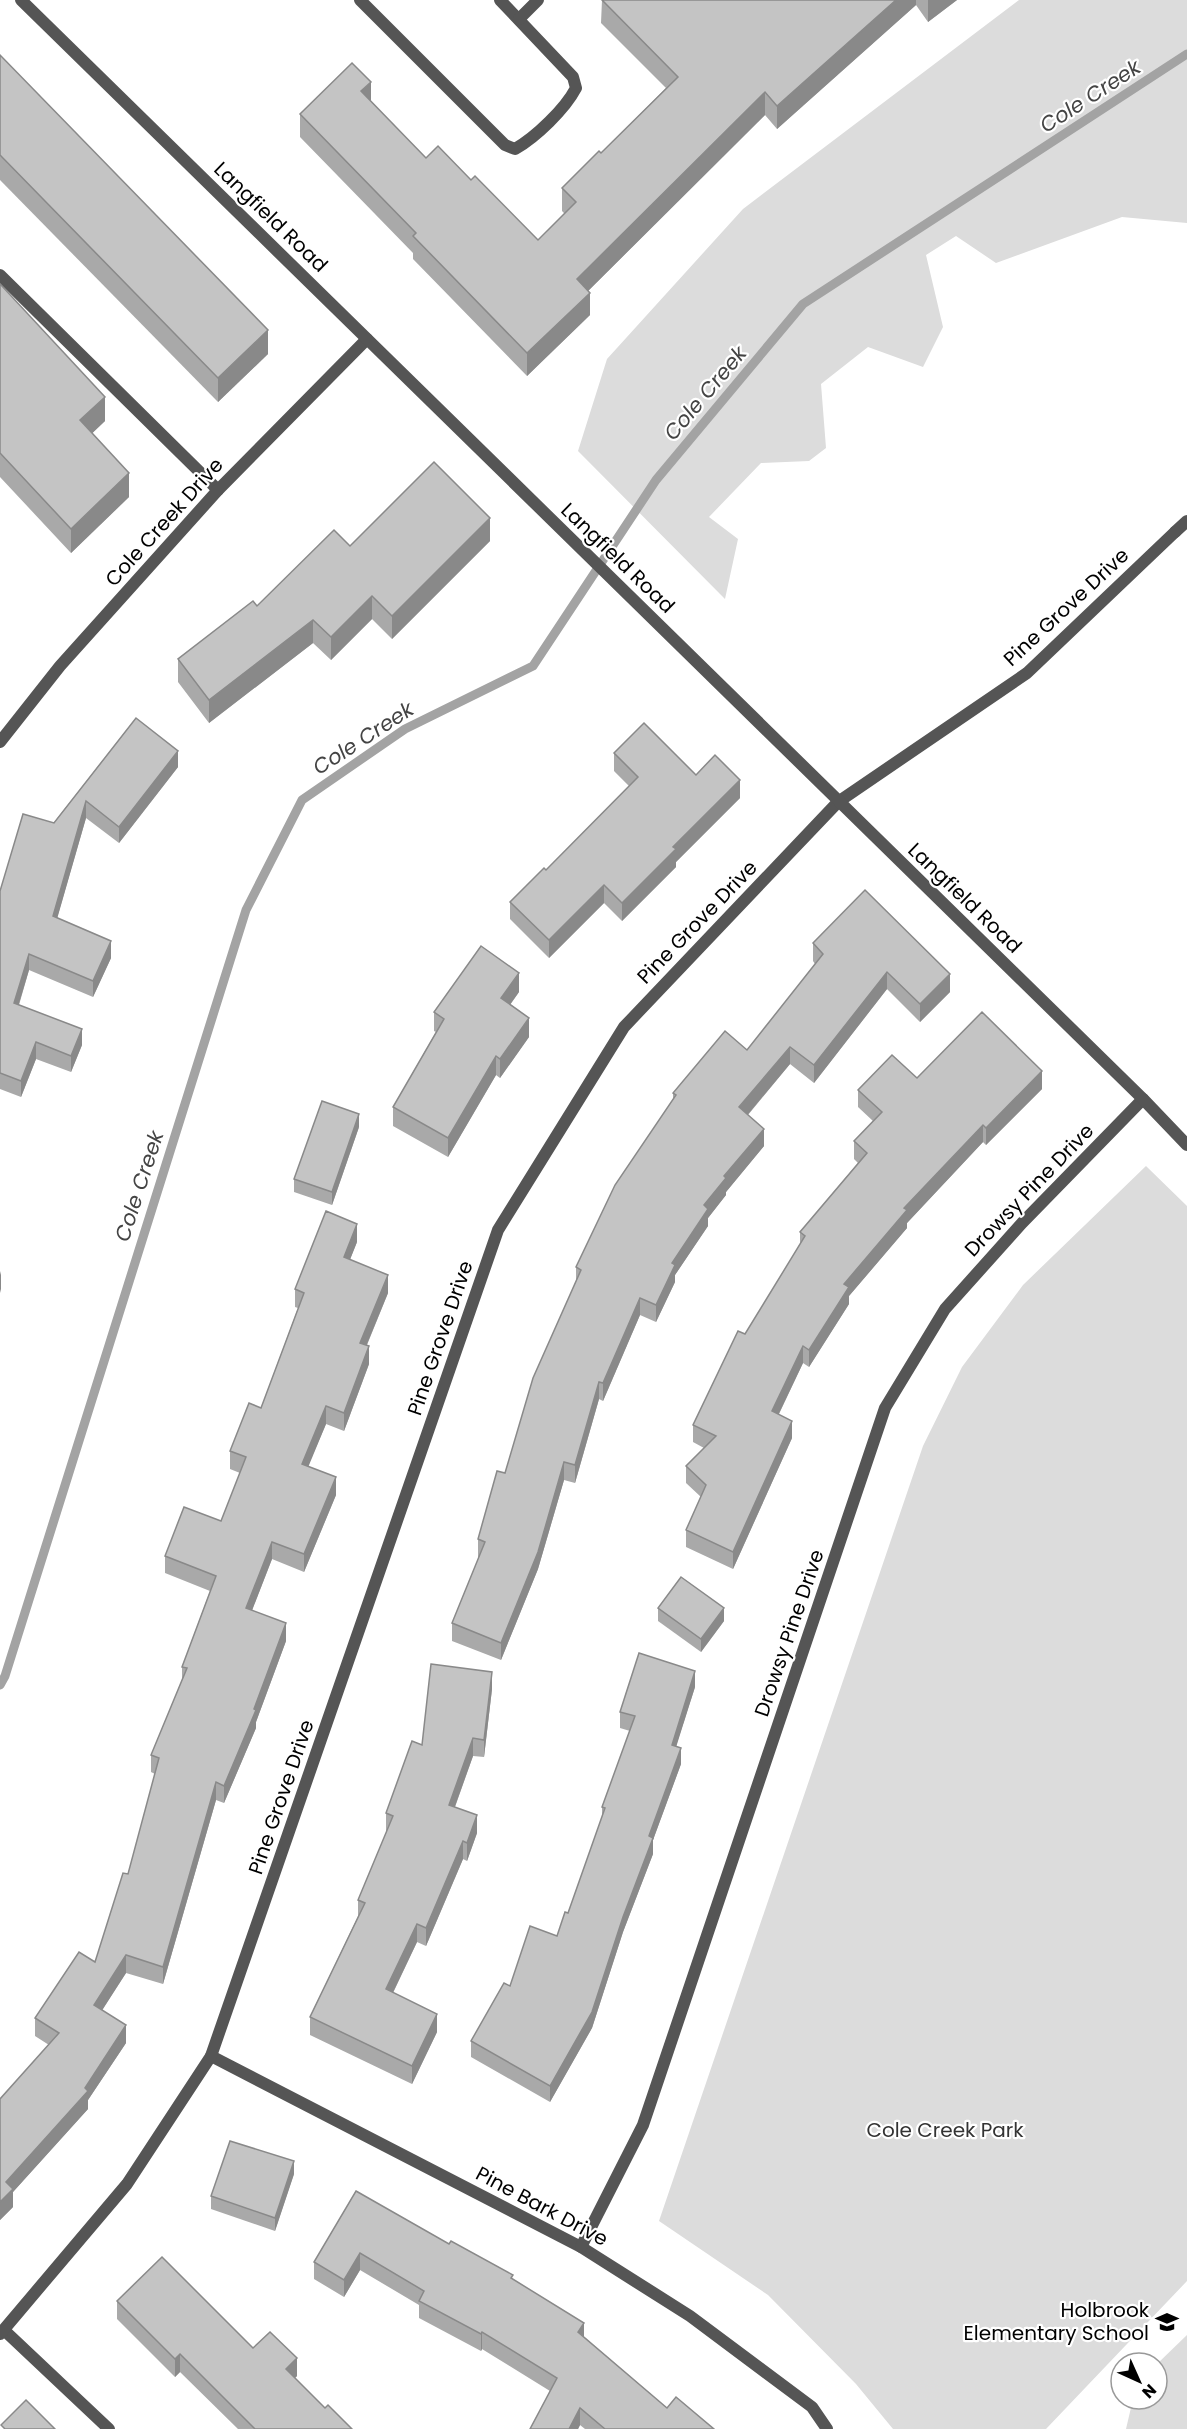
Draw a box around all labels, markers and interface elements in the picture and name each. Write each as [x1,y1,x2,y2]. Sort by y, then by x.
water label: Cole Creek [1034,52,1147,139]
street label: Langfield Road [208,155,334,279]
water label: Cole Creek [657,339,754,446]
street label: Cole Creek Drive [99,452,229,592]
street label: Langfield Road [555,496,681,620]
street label: Pine Grove Drive [997,542,1135,672]
water label: Cole Creek [307,694,420,781]
street label: Langfield Road [902,836,1028,960]
street label: Pine Grove Drive [631,854,763,990]
street label: Drowsy Pine Drive [958,1117,1100,1263]
water label: Cole Creek [107,1126,171,1245]
street label: Pine Grove Drive [400,1257,480,1419]
street label: Drowsy Pine Drive [747,1546,831,1720]
street label: Pine Grove Drive [241,1716,321,1878]
park label: Cole Creek Park [866,2116,1024,2144]
street label: Pine Bark Drive [471,2159,613,2253]
place label: Holbrook Elementary School [964,2296,1150,2347]
school or university icon: Holbrook Elementary School [1154,2309,1180,2335]
north arrow [1109,2351,1169,2411]
text: N [1137,2379,1162,2404]

